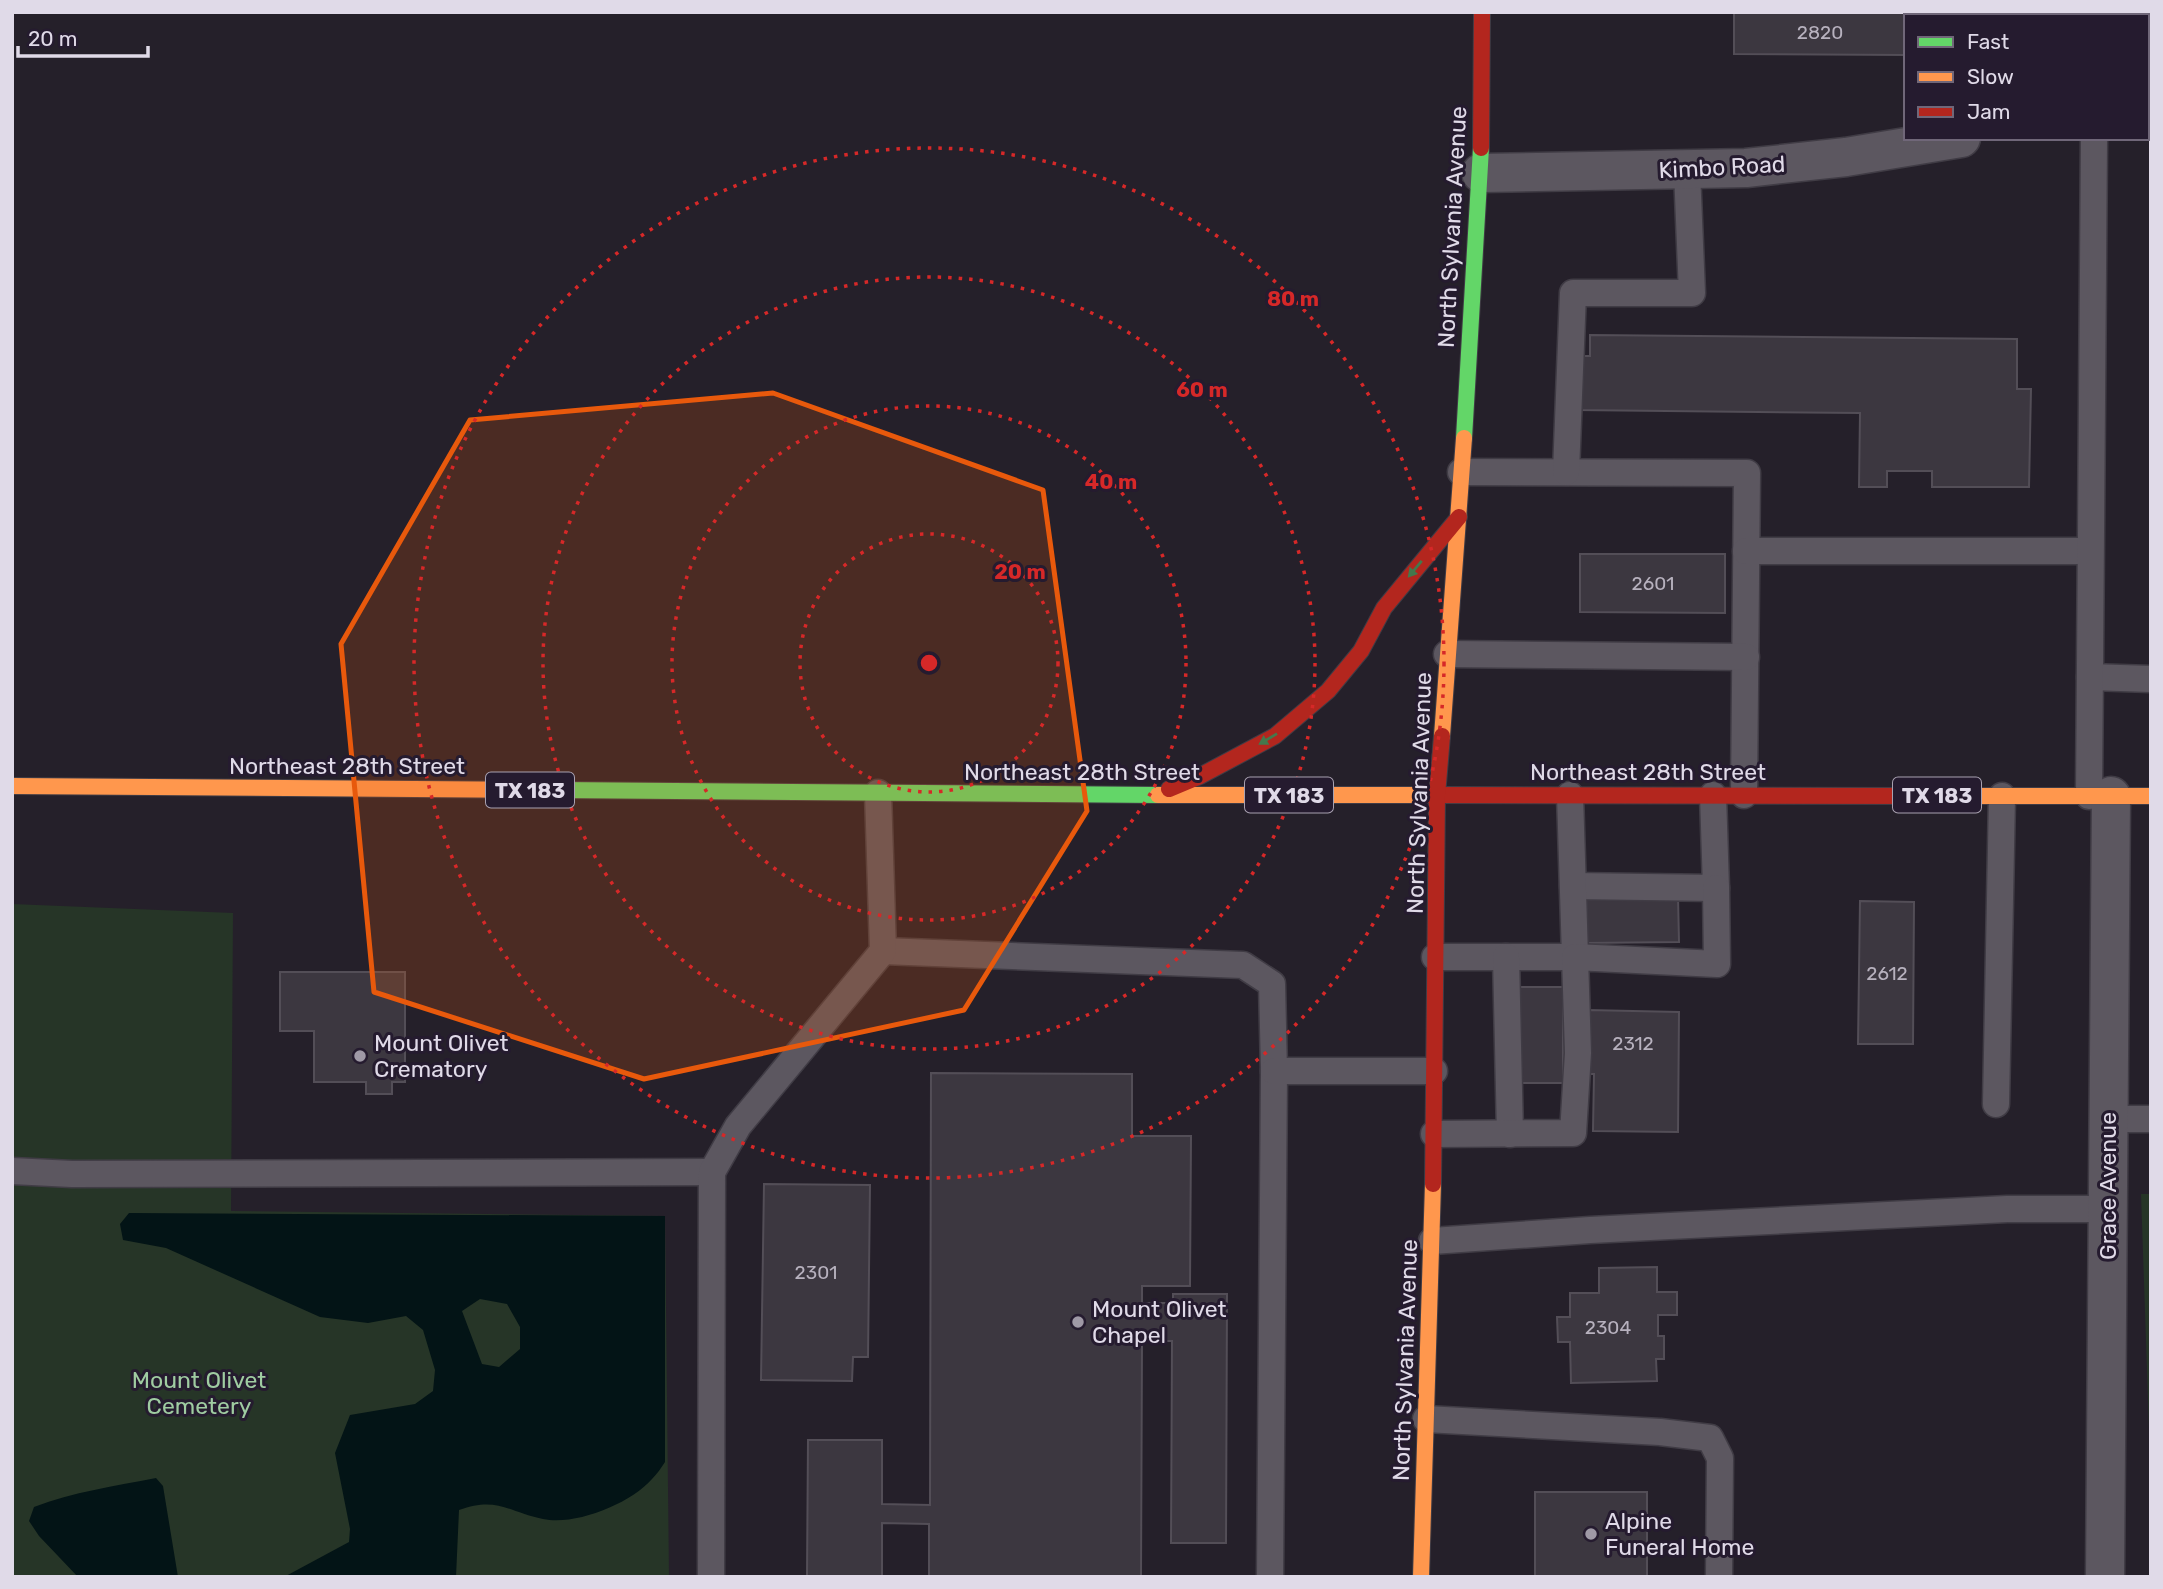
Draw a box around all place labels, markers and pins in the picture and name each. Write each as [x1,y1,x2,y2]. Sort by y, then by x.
centre of rings [917,651,941,675]
place label: Mount Olivet Crematory [374,1029,509,1083]
marker: Mount Olivet Crematory [352,1048,368,1064]
place label: Mount Olivet Chapel [1092,1295,1227,1349]
marker: Mount Olivet Chapel [1070,1314,1086,1330]
place label: Alpine Funeral Home [1605,1507,1754,1561]
marker: Alpine Funeral Home [1583,1526,1599,1542]

